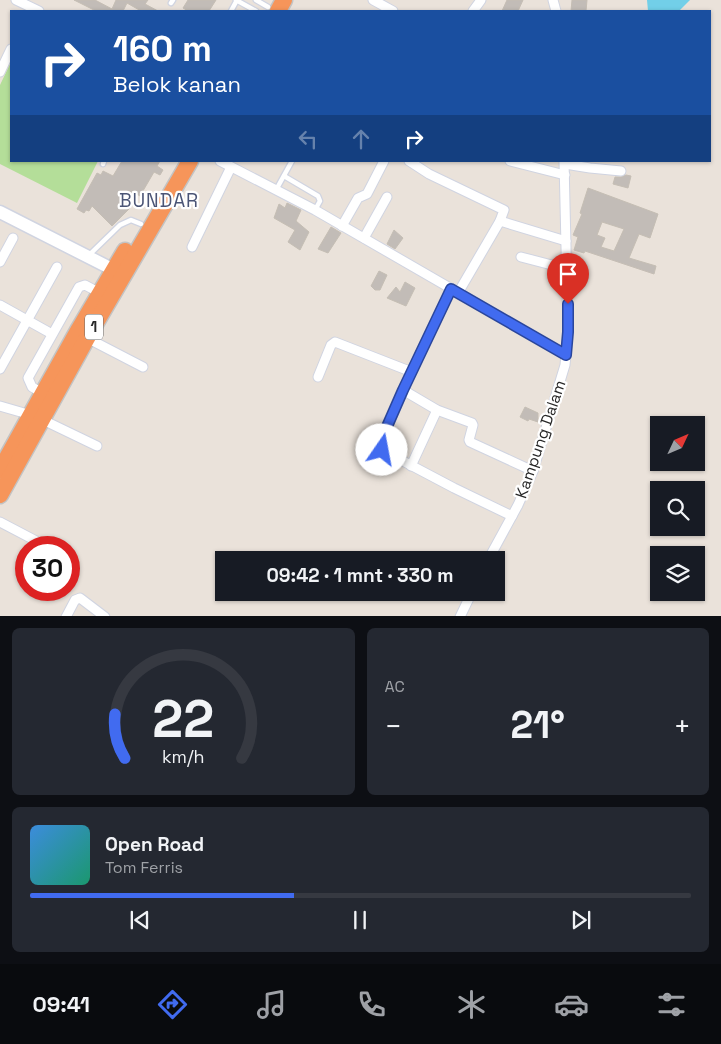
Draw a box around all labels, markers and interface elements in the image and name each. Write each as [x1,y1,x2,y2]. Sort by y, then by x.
text: 160 m [113,27,212,71]
icon: right [30,30,95,95]
text: Belok kanan [113,70,241,98]
icon: left [294,125,322,153]
icon: ahead [347,125,375,153]
icon: right [400,125,428,153]
district label: BUNDAR [119,188,199,213]
pin [547,253,589,304]
icon: arrive [554,260,582,288]
road number: 1 [85,314,103,340]
street label: Kampung Dalam [510,377,571,501]
north arrow [650,416,705,471]
map controls [650,416,705,601]
position arrow [355,423,407,475]
button: search [650,481,705,536]
speed limit sign: 30 [15,536,80,601]
button: layers [650,546,705,601]
text: 09:42 · 1 mnt · 330 m [267,563,453,588]
text: AC [385,676,405,697]
text: 22 [152,686,214,752]
text: 21° [510,701,565,749]
text: − [385,708,402,744]
text: + [674,708,691,744]
text: km/h [162,745,205,768]
text: Open Road [105,832,204,857]
text: Tom Ferris [105,857,183,878]
icon: previous [126,906,154,934]
icon: pause [346,906,374,934]
icon: next [567,906,595,934]
icon: directions [155,987,190,1022]
icon: music [254,987,289,1022]
icon: phone [354,987,389,1022]
icon: climate [454,987,489,1022]
icon: car [554,987,589,1022]
icon: filters [654,987,689,1022]
text: 09:41 [32,990,90,1018]

